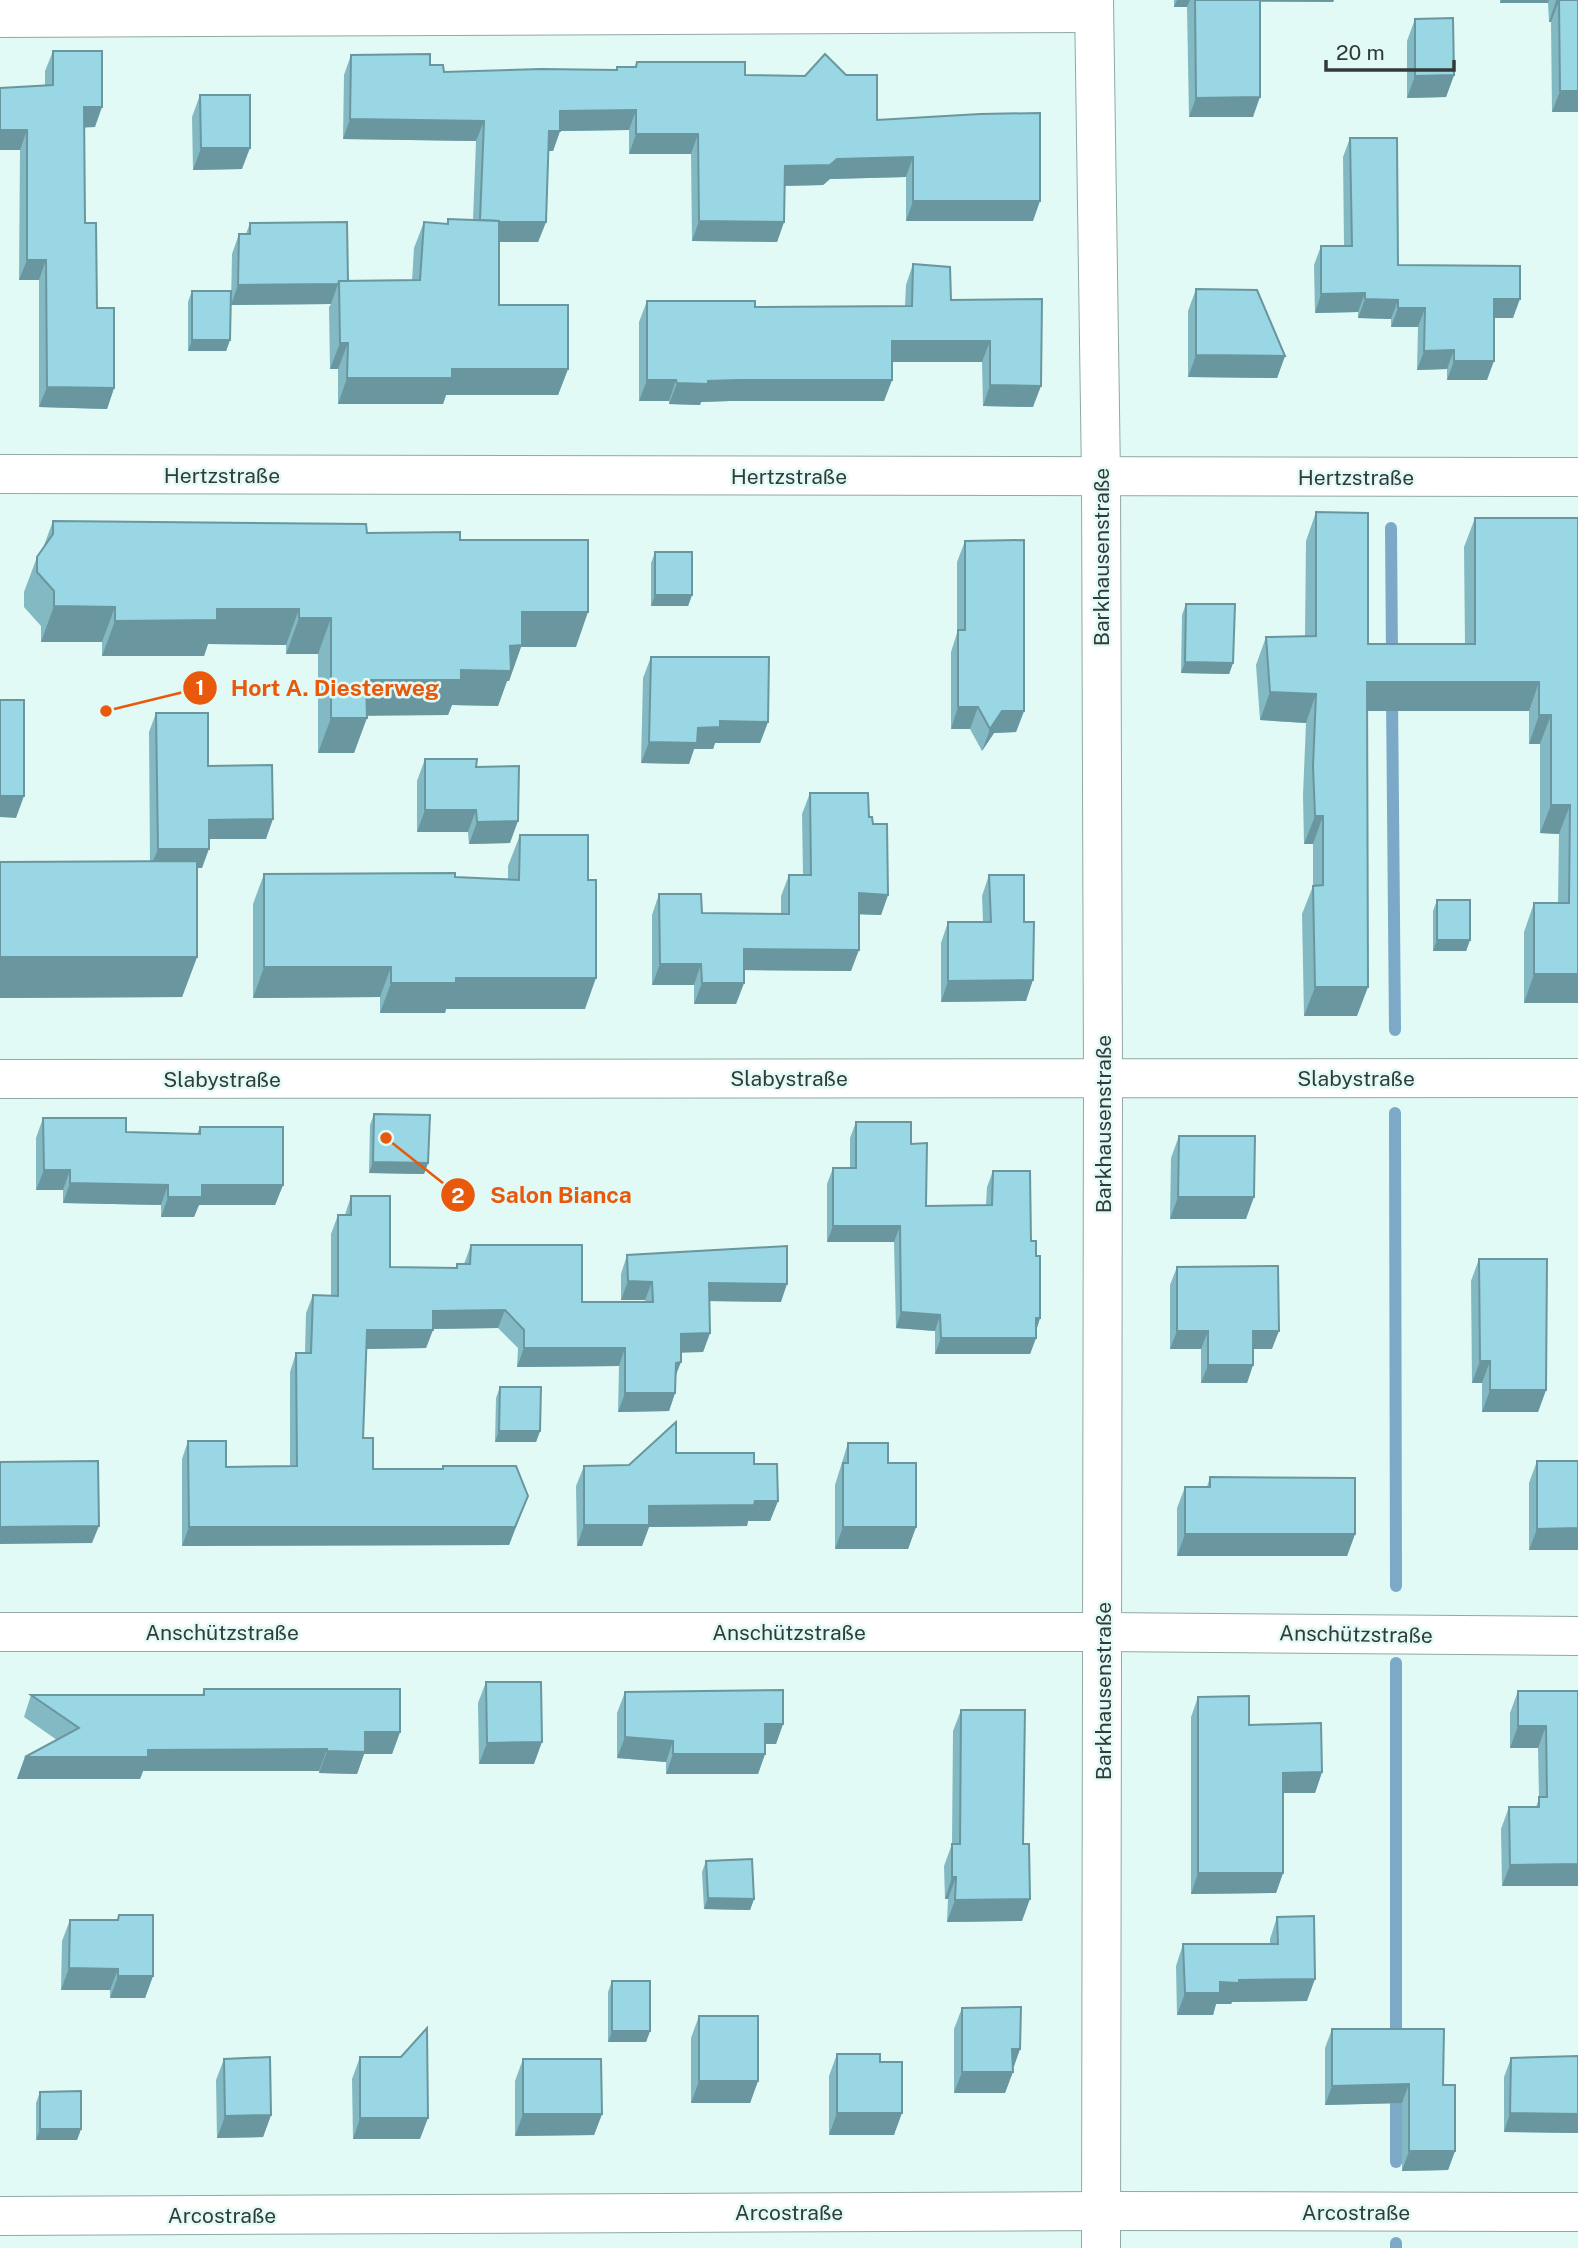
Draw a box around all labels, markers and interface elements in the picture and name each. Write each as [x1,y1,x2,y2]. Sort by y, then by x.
scale bar [1326,28,1454,72]
text: 20 m [1336,40,1385,65]
street label: Hertzstraße [164,463,280,488]
street label: Hertzstraße [731,464,847,489]
street label: Hertzstraße [1298,465,1414,490]
street label: Barkhausenstraße [1089,468,1114,646]
callout: Hort A. Diesterweg [182,666,454,710]
text: Hort A. Diesterweg [231,674,439,701]
text: 1 [196,675,205,700]
street label: Barkhausenstraße [1091,1035,1116,1213]
street label: Slabystraße [730,1066,848,1091]
street label: Slabystraße [1297,1066,1415,1091]
street label: Slabystraße [163,1067,281,1092]
callout: Salon Bianca [441,1173,646,1217]
text: Salon Bianca [490,1181,632,1208]
text: 2 [451,1183,465,1208]
street label: Barkhausenstraße [1091,1602,1116,1780]
street label: Anschützstraße [145,1620,299,1645]
street label: Anschützstraße [712,1620,866,1645]
street label: Anschützstraße [1279,1620,1433,1648]
street label: Arcostraße [735,2200,843,2225]
street label: Arcostraße [1302,2200,1410,2225]
street label: Arcostraße [168,2203,276,2228]

